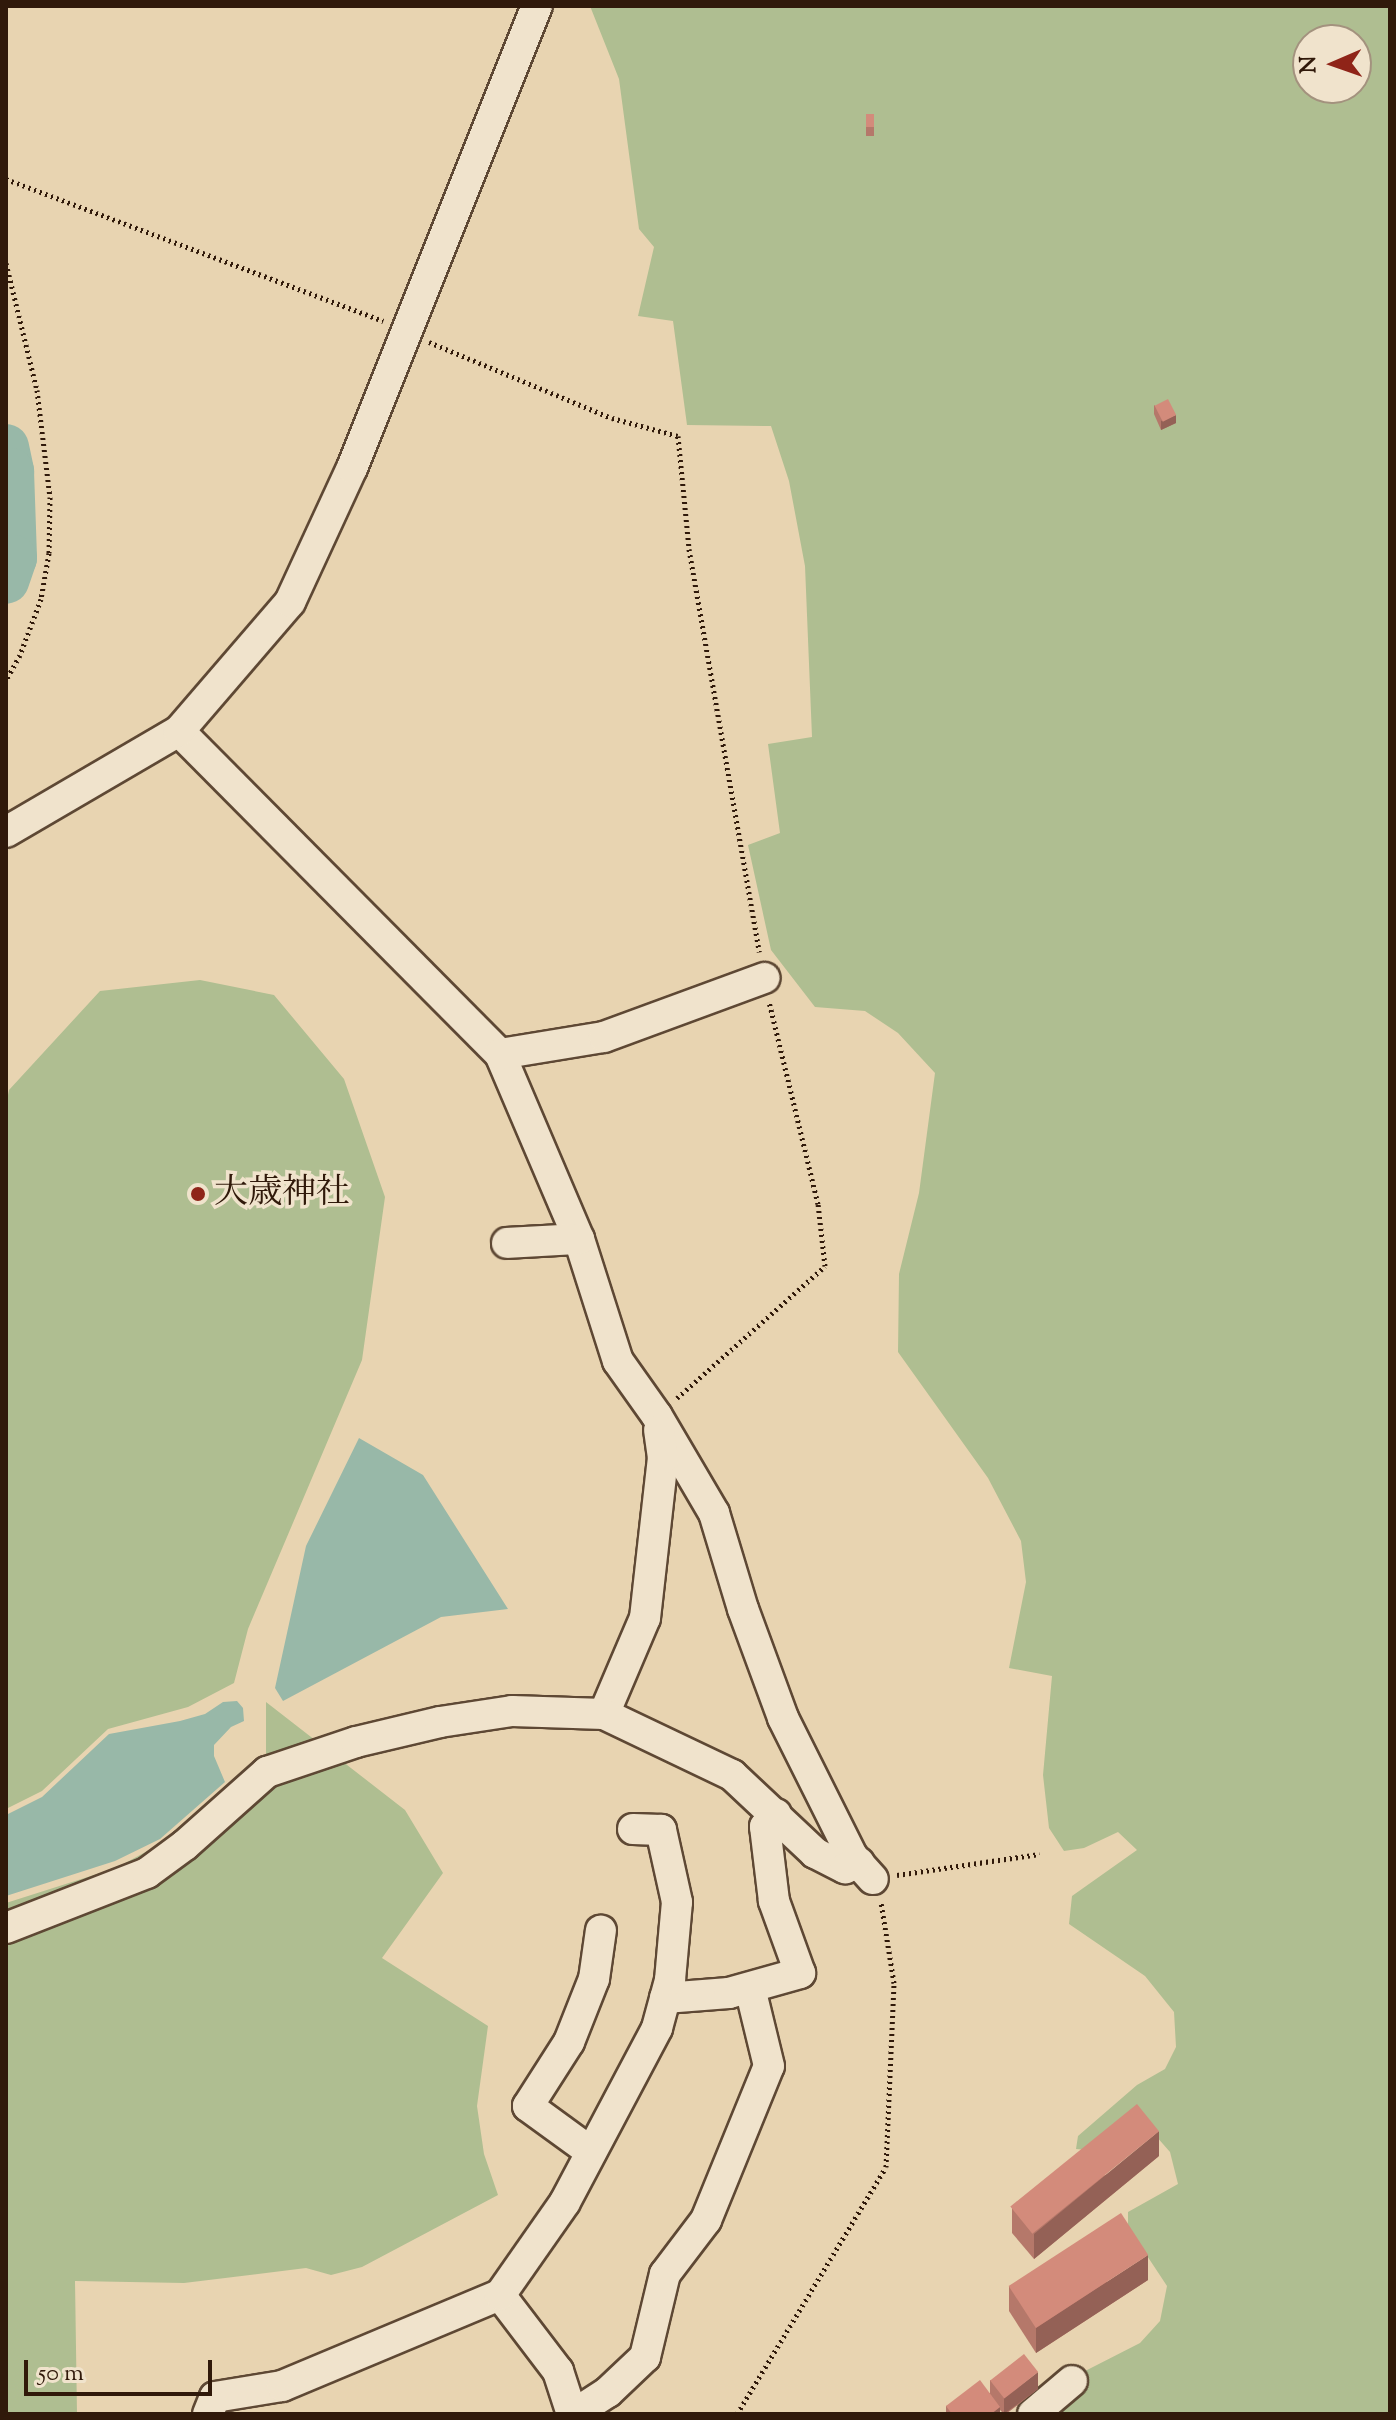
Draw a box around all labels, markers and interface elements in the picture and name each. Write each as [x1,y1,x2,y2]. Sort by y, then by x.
north arrow [1292,24,1372,104]
text: N [1294,55,1326,74]
place label: 大歳神社 [214,1174,350,1214]
marker: 大歳神社 [189,1185,207,1203]
scale bar [28,2344,216,2394]
text: 50 m [38,2357,84,2391]

